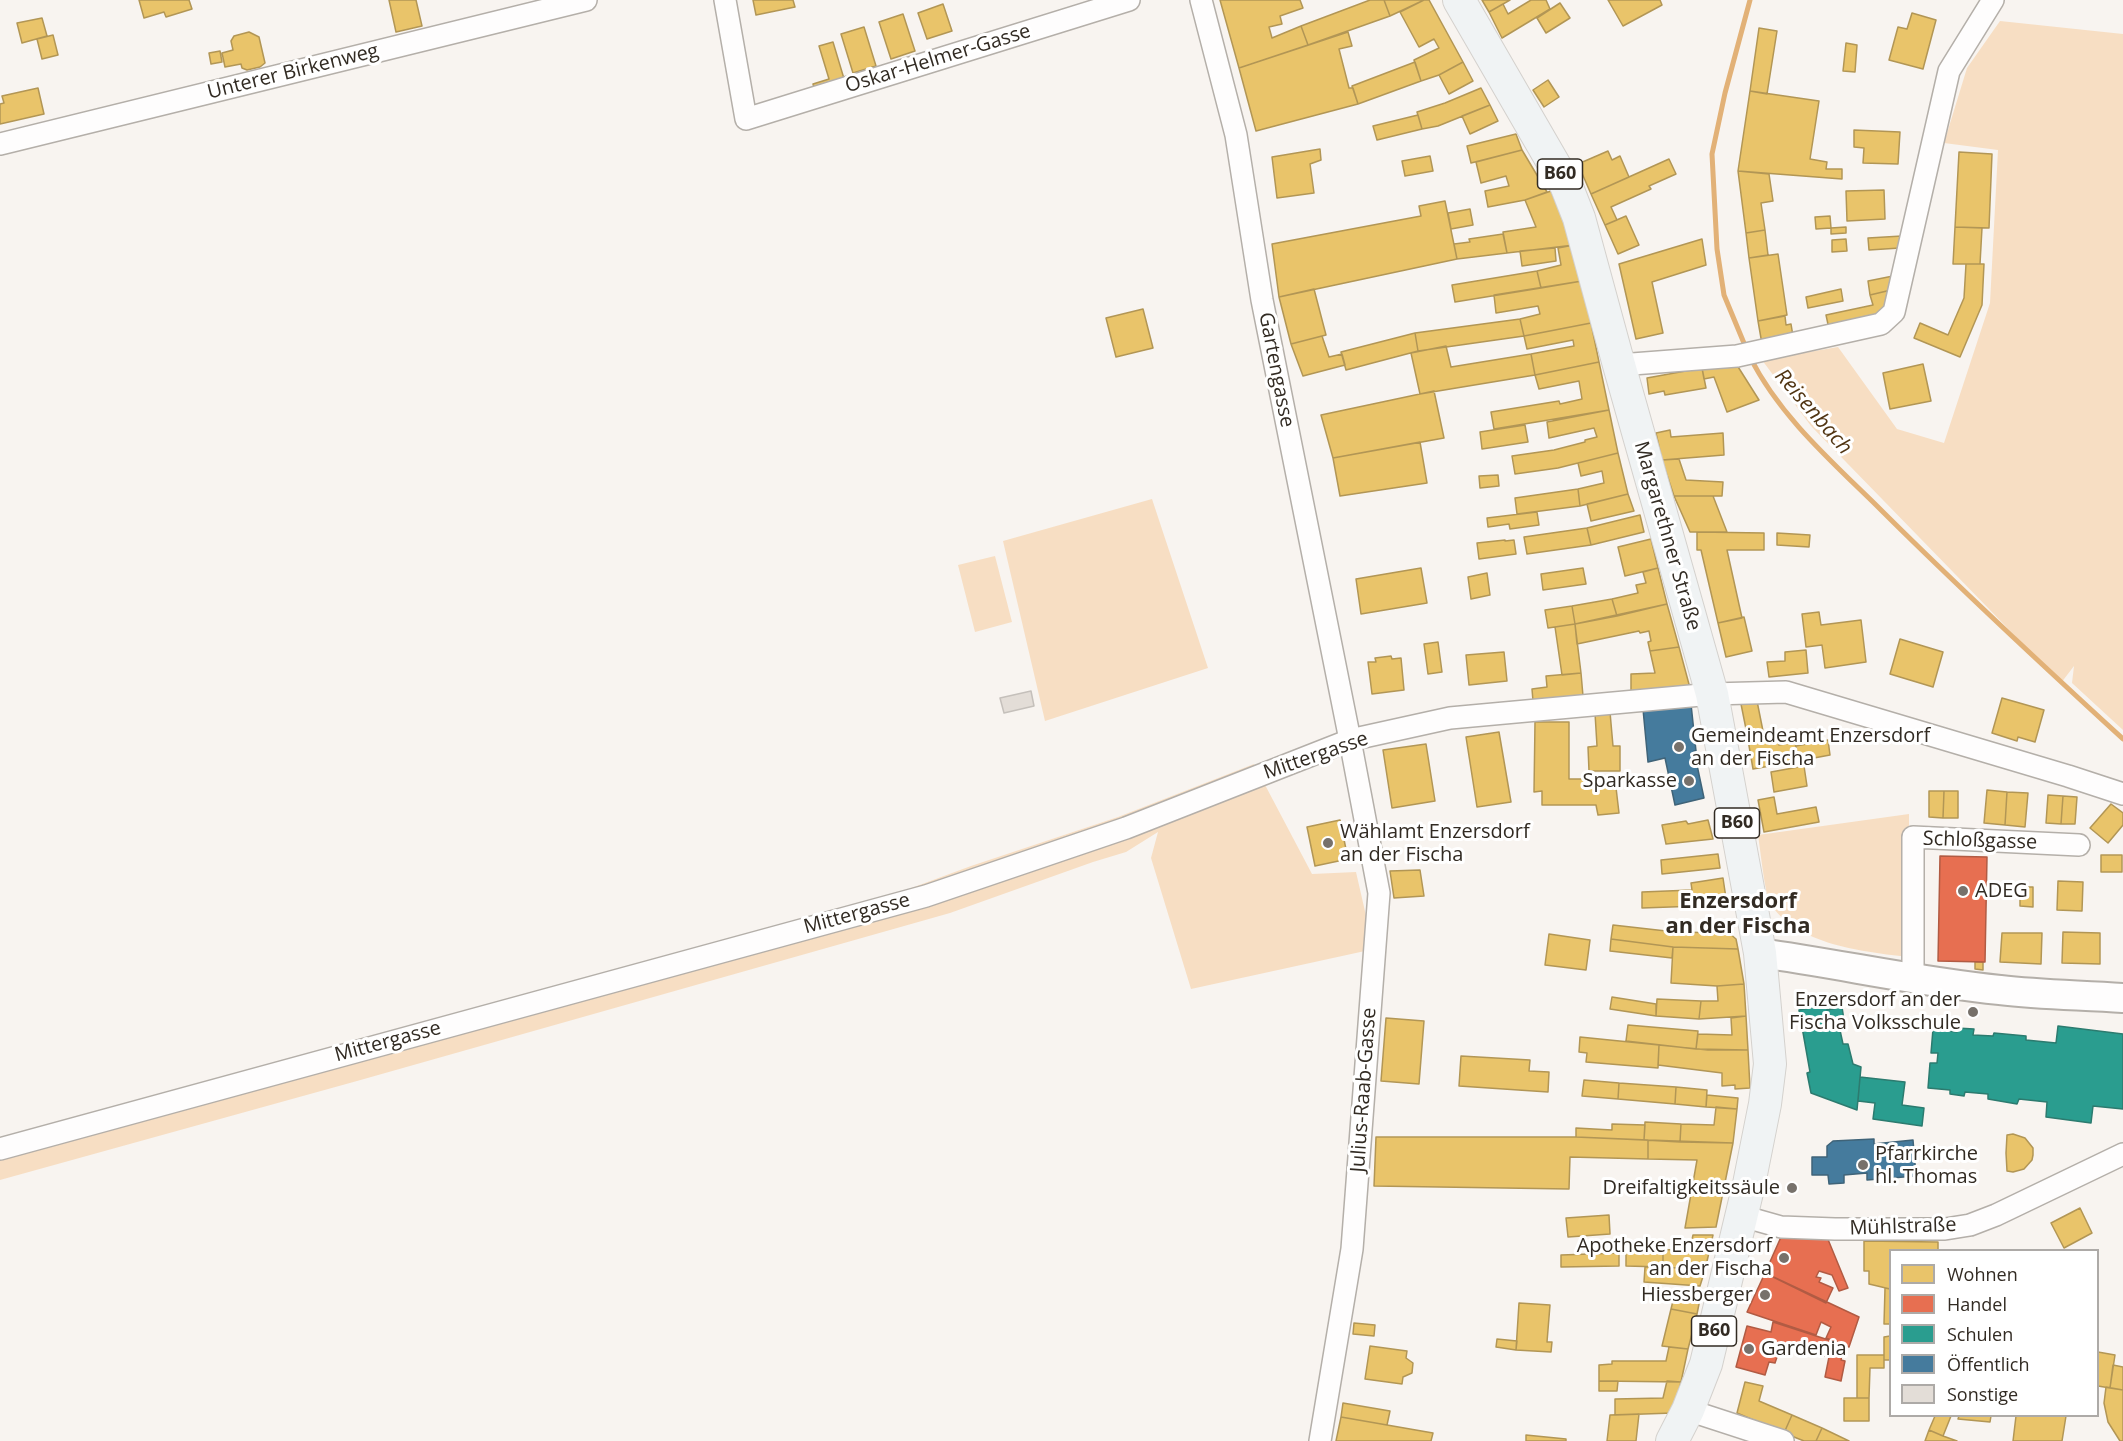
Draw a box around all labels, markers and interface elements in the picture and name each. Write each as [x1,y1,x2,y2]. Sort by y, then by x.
street label: Oskar-Helmer-Gasse [842,19,1034,99]
street label: Unterer Birkenweg [205,39,381,105]
road number: B60 [1538,159,1582,189]
street label: Gartengasse [1253,310,1299,430]
water label: Reisenbach [1769,364,1857,460]
street label: Margarethner Straße [1628,438,1706,634]
place label: Gemeindeamt Enzersdorf an der Fischa [1691,724,1930,771]
street label: Mittergasse [1261,727,1371,785]
marker: Gemeindeamt Enzersdorf an der Fischa [1672,740,1686,754]
place label: Sparkasse [1583,769,1677,793]
marker: Sparkasse [1682,774,1696,788]
road number: B60 [1714,808,1760,838]
place label: Wählamt Enzersdorf an der Fischa [1340,820,1530,867]
street label: Schloßgasse [1922,827,2038,855]
marker: Wählamt Enzersdorf an der Fischa [1321,836,1335,850]
place label: ADEG [1975,879,2028,903]
marker: ADEG [1956,884,1970,898]
street label: Mittergasse [801,888,913,940]
district label: Enzersdorf an der Fischa [1666,889,1810,940]
place label: Enzersdorf an der Fischa Volksschule [1789,988,1961,1035]
marker: Enzersdorf an der Fischa Volksschule [1966,1005,1980,1019]
street label: Julius-Raab-Gasse [1346,1007,1382,1173]
street label: Mittergasse [332,1016,444,1068]
place label: Pfarrkirche hl. Thomas [1875,1142,1978,1189]
marker: Pfarrkirche hl. Thomas [1856,1158,1870,1172]
place label: Dreifaltigkeitssäule [1602,1176,1780,1200]
marker: Dreifaltigkeitssäule [1785,1181,1799,1195]
street label: Mühlstraße [1849,1213,1957,1241]
place label: Apotheke Enzersdorf an der Fischa [1577,1234,1772,1281]
legend [1889,1249,2099,1417]
marker: Apotheke Enzersdorf an der Fischa [1777,1251,1791,1265]
text: Wohnen [1947,1262,2018,1286]
place label: Hiessberger [1641,1283,1753,1307]
marker: Hiessberger [1758,1288,1772,1302]
text: Handel [1947,1292,2007,1316]
road number: B60 [1692,1316,1736,1346]
text: Schulen [1947,1322,2013,1346]
place label: Gardenia [1761,1337,1847,1361]
marker: Gardenia [1742,1342,1756,1356]
text: Öffentlich [1947,1352,2029,1376]
text: Sonstige [1947,1382,2018,1406]

